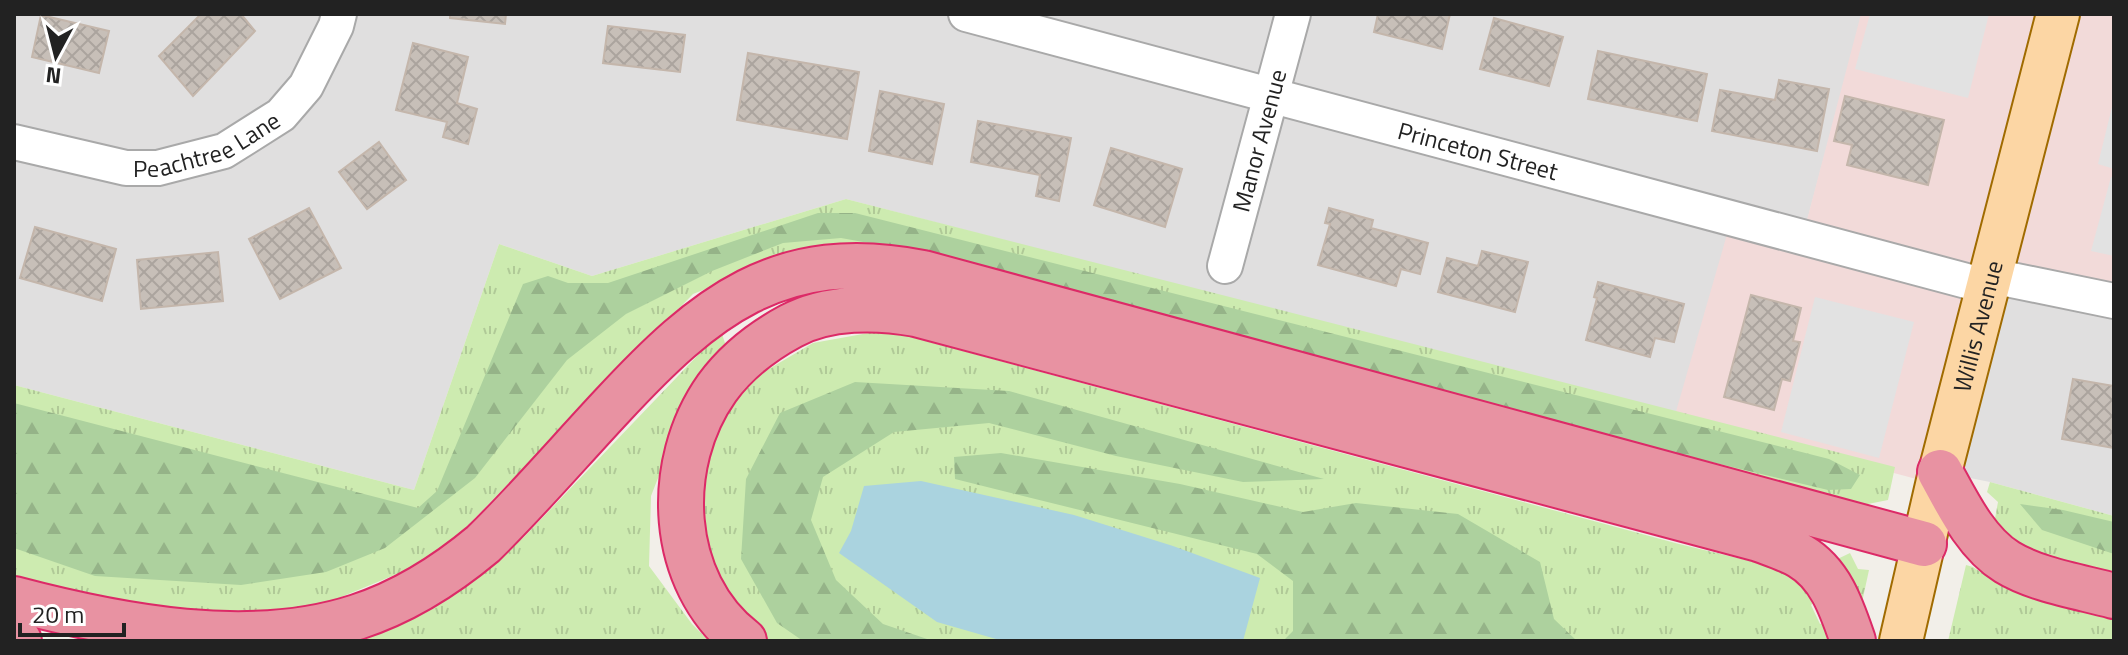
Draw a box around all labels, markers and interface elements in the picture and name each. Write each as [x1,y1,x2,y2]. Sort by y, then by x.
north arrow [16,16,96,96]
text: N [44,58,63,94]
street label: Manor Avenue [1222,65,1295,216]
street label: Peachtree Lane [133,102,287,186]
street label: Princeton Street [1394,112,1563,189]
street label: Willis Avenue [1943,257,2012,396]
scale bar [20,587,124,637]
text: 20 m [32,596,84,632]

